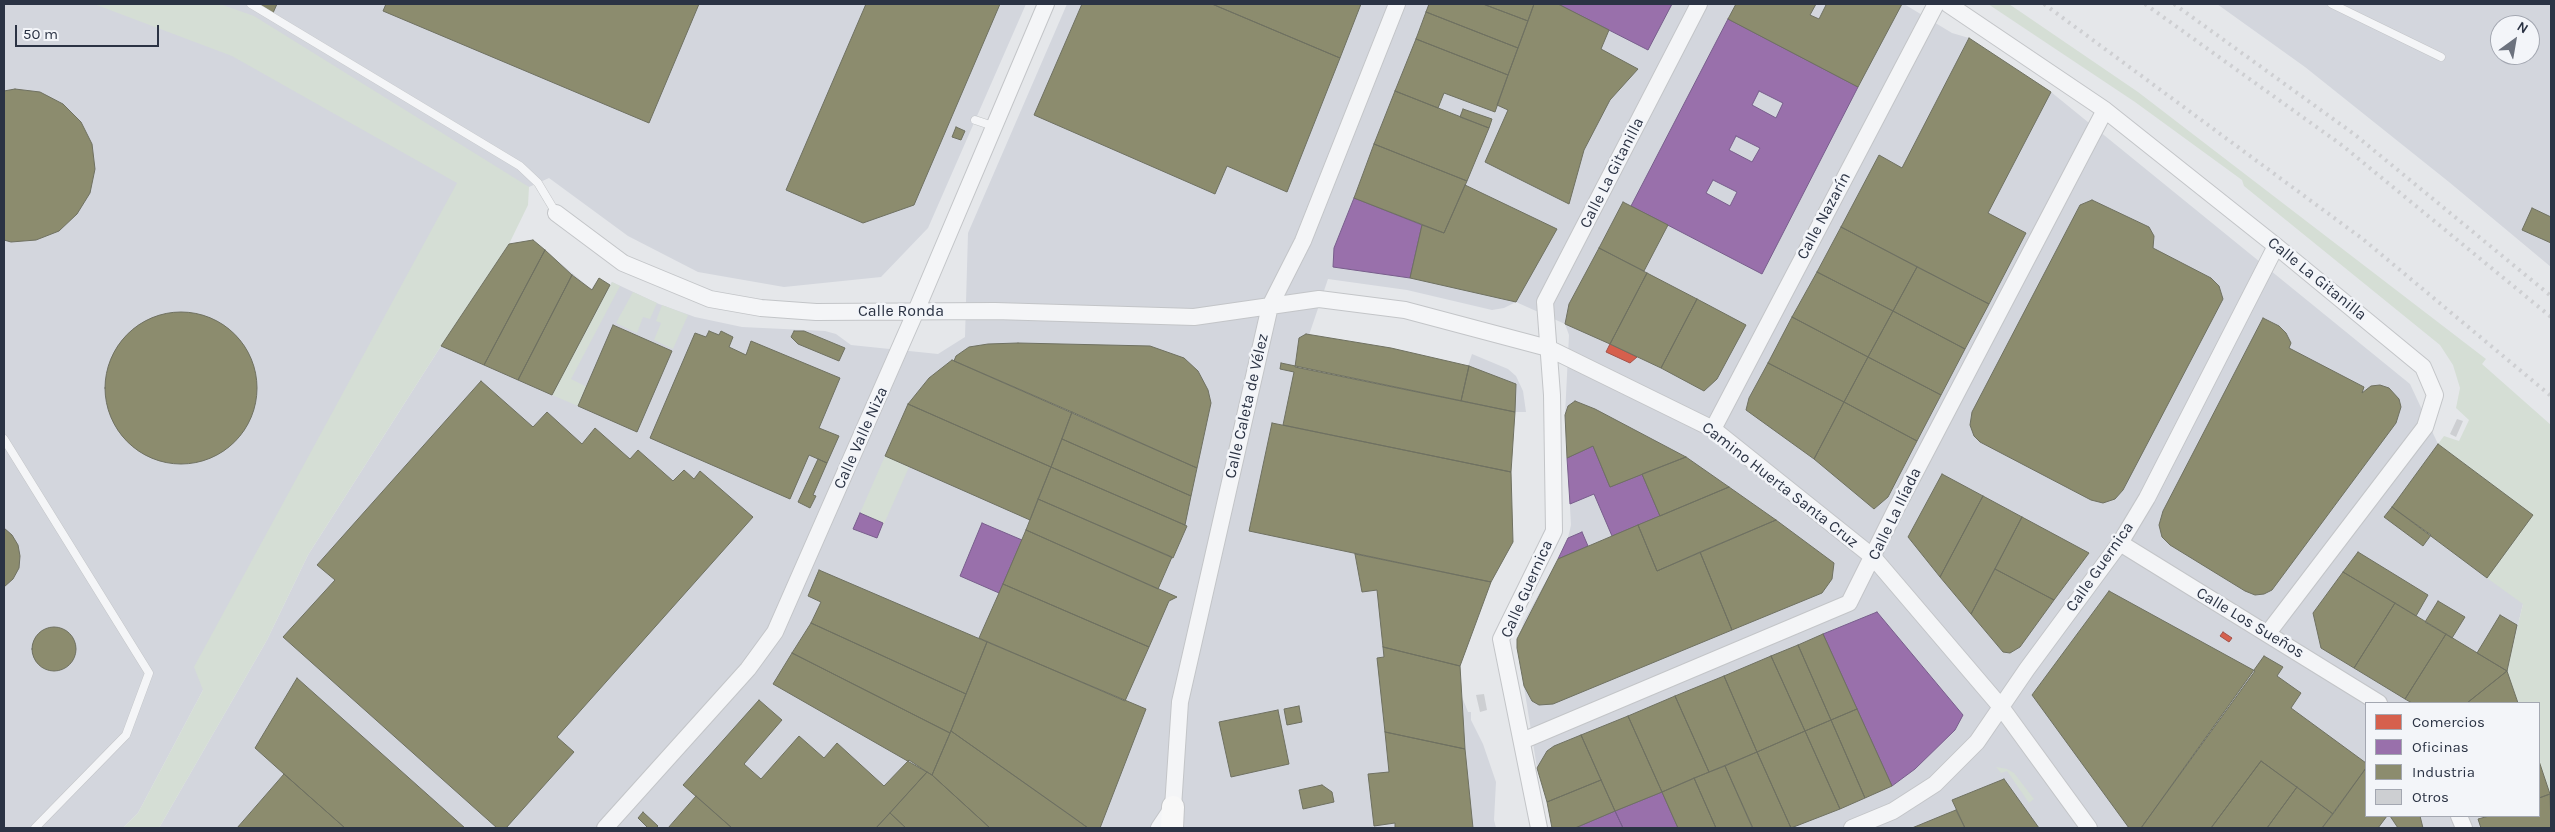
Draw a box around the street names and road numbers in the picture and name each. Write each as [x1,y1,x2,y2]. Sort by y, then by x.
street label: Calle La Gitanilla [1576,114,1648,232]
street label: Calle Nazarín [1793,169,1855,263]
street label: Calle La Gitanilla [2264,233,2370,325]
street label: Calle Ronda [858,301,944,321]
street label: Calle Caleta de Vélez [1221,332,1273,480]
street label: Calle Valle Niza [830,384,892,492]
street label: Camino Huerta Santa Cruz [1698,418,1862,552]
street label: Calle La Ilíada [1864,465,1926,563]
street label: Calle Guernica [2062,518,2138,616]
street label: Calle Guernica [1497,537,1557,641]
street label: Calle Los Sueños [2193,583,2307,663]

